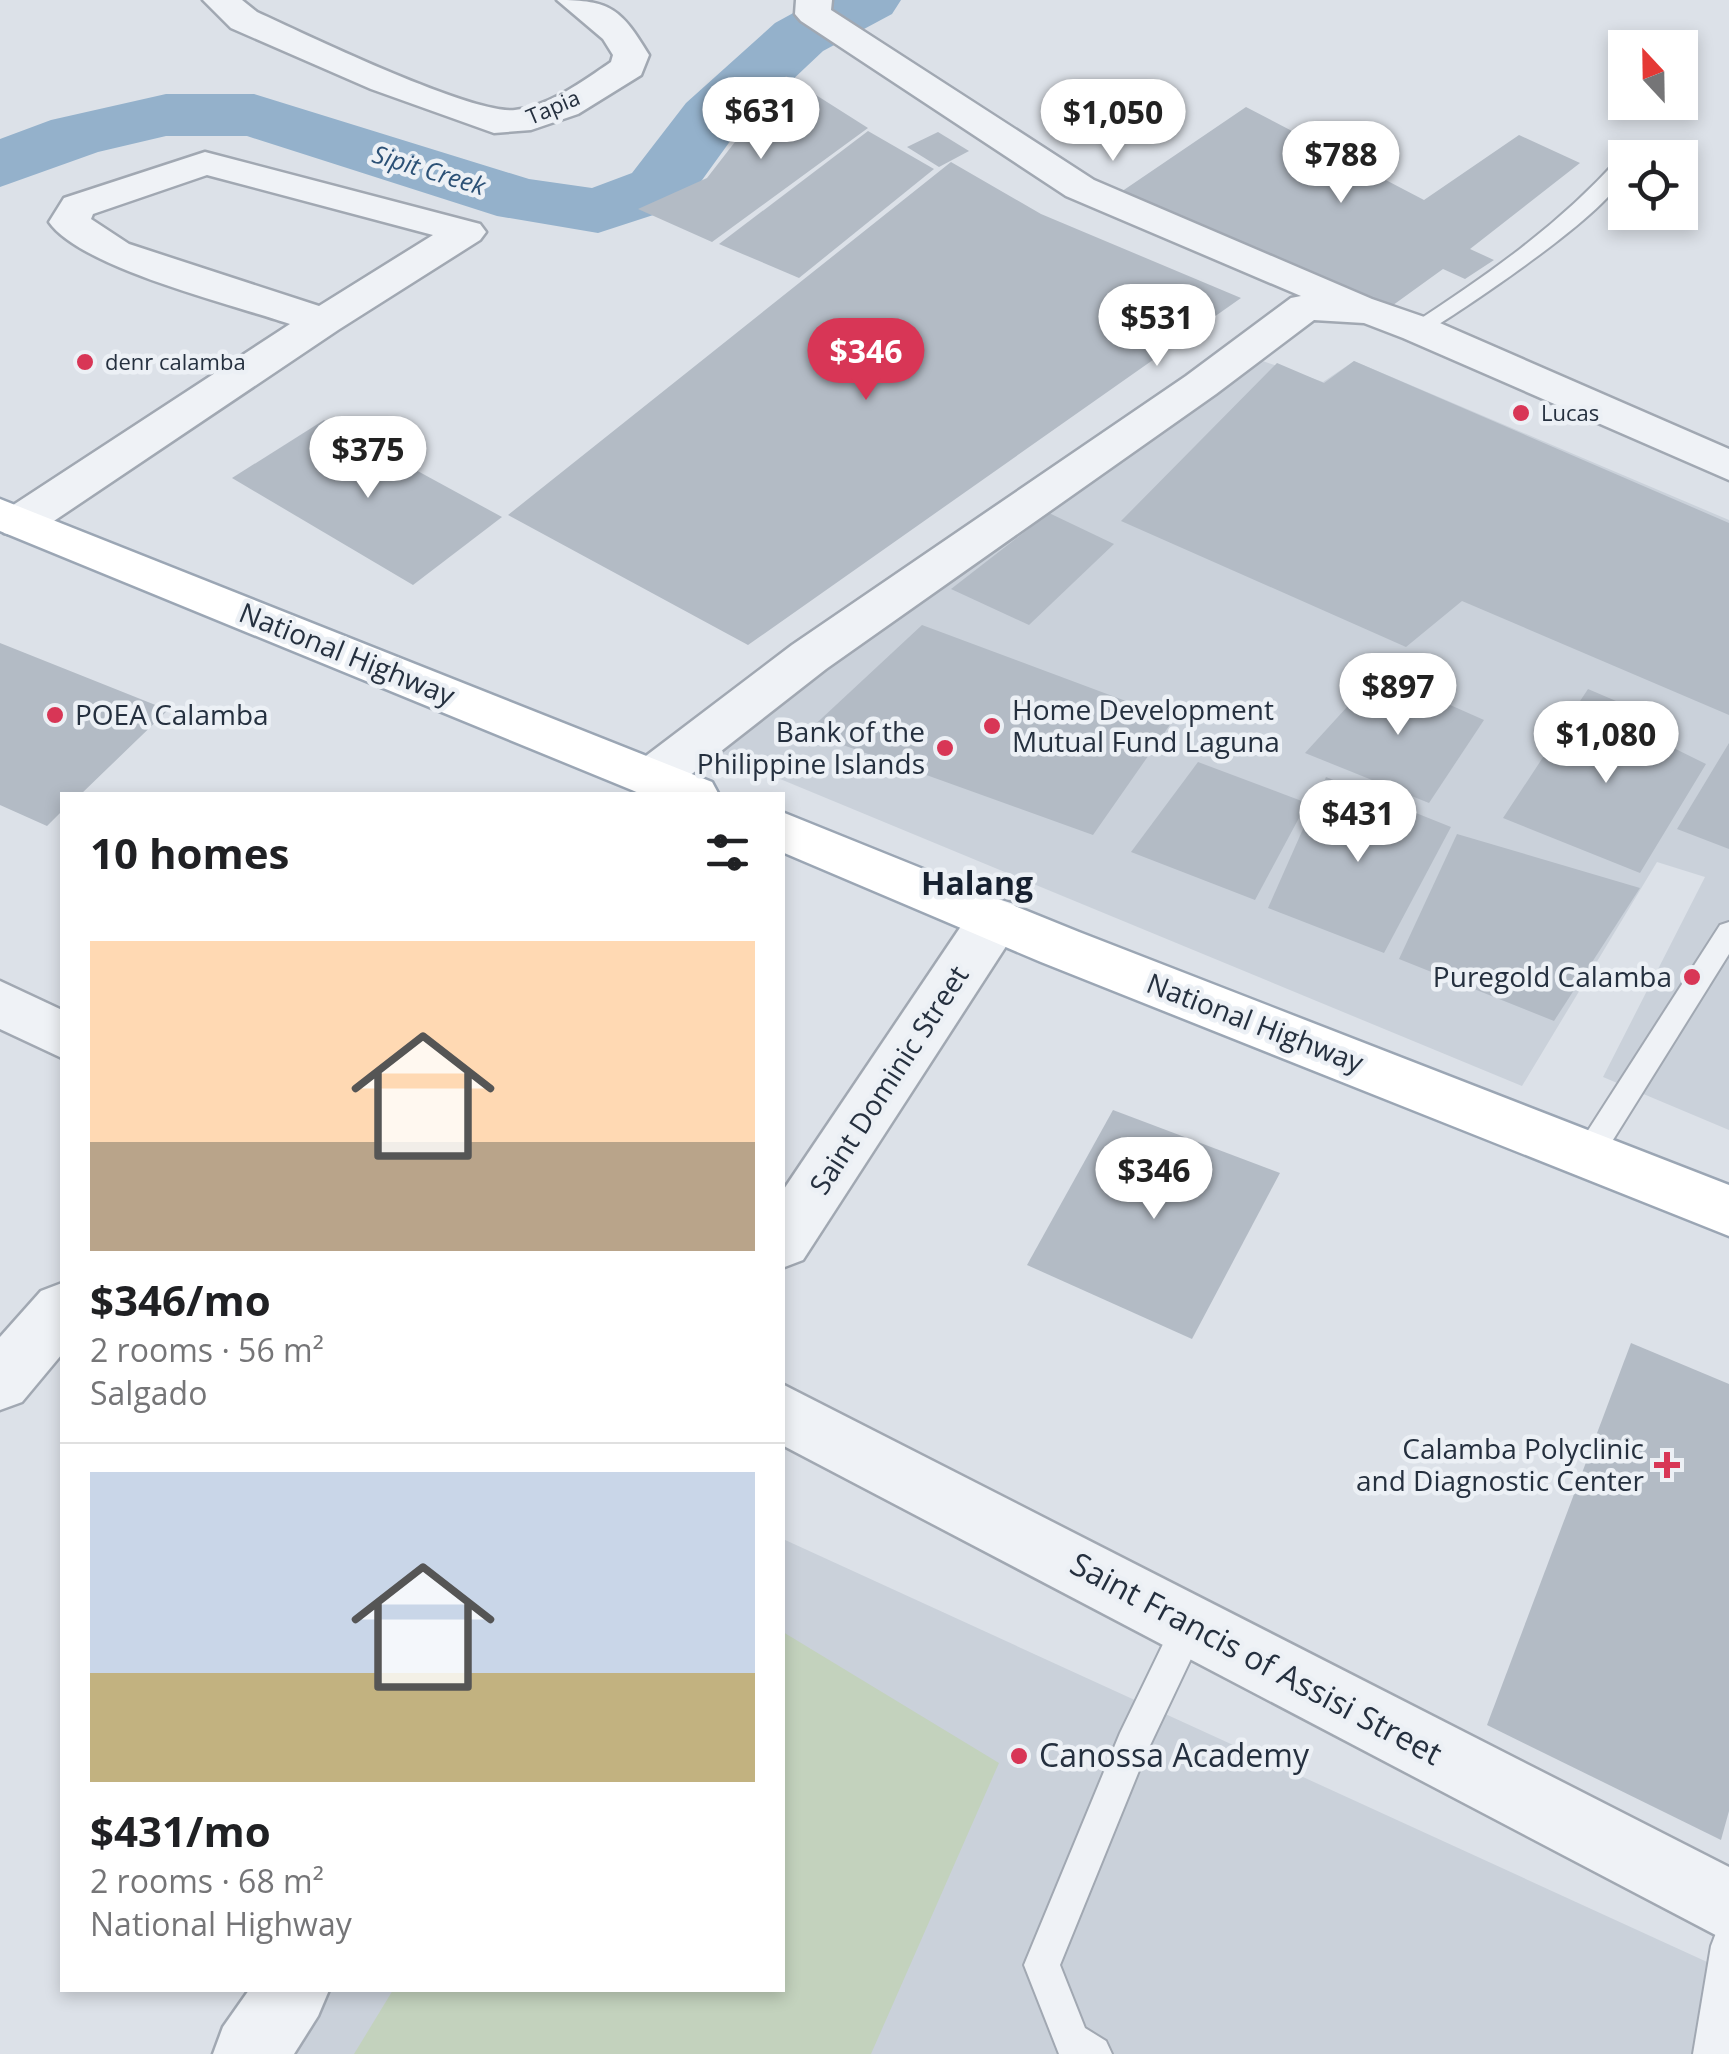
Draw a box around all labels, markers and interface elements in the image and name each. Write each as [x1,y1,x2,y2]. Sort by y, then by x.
north arrow [1608,30,1698,120]
map controls [1608,30,1698,230]
pin: $631 [702,77,820,162]
pin: $1,050 [1032,79,1194,164]
street label: Tapia [521,81,584,131]
text: $631 [724,88,798,131]
text: $1,050 [1063,90,1163,133]
pin: $788 [1282,121,1400,206]
text: $788 [1304,132,1378,175]
water label: Sipit Creek [369,136,491,202]
button: locate [1608,140,1698,230]
pin: $531 [1098,284,1216,369]
text: $531 [1120,295,1194,338]
pin: $346 [807,318,925,403]
text: $346 [829,329,903,372]
place label: denr calamba [105,346,246,376]
marker: denr calamba [74,351,96,373]
place label: Lucas [1541,397,1599,427]
marker: Lucas [1510,402,1532,424]
pin: $375 [309,416,427,501]
text: $375 [331,427,405,470]
street label: National Highway [234,593,462,714]
pin: $897 [1339,653,1457,738]
text: $897 [1361,664,1435,707]
place label: Home Development Mutual Fund Laguna [1012,690,1280,760]
place label: POEA Calamba [75,695,269,733]
pin: $1,080 [1525,701,1687,786]
marker: POEA Calamba [44,704,66,726]
place label: Bank of the Philippine Islands [697,712,925,782]
text: $1,080 [1556,712,1656,755]
marker: Home Development Mutual Fund Laguna [981,715,1003,737]
marker: Bank of the Philippine Islands [934,737,956,759]
pin: $431 [1299,780,1417,865]
text: $431 [1321,791,1395,834]
text: 10 homes [90,824,289,881]
icon: filters [700,825,755,880]
district label: Halang [921,861,1033,904]
place label: Puregold Calamba [1433,957,1672,995]
street label: Saint Dominic Street [800,958,976,1201]
street label: National Highway [1142,963,1370,1081]
marker: Puregold Calamba [1681,966,1703,988]
icon: home [333,1006,513,1186]
pin: $346 [1095,1137,1213,1222]
text: $346 [1117,1148,1191,1191]
text: $346/mo [90,1271,271,1328]
text: 2 rooms · 56 m² [90,1328,324,1371]
text: Salgado [90,1371,207,1414]
place label: Calamba Polyclinic and Diagnostic Center [1356,1429,1645,1499]
marker: Calamba Polyclinic and Diagnostic Center [1654,1452,1680,1478]
icon: home [333,1537,513,1717]
street label: Saint Francis of Assisi Street [1063,1541,1450,1774]
place label: Canossa Academy [1039,1733,1310,1776]
marker: Canossa Academy [1008,1745,1030,1767]
text: $431/mo [90,1802,271,1859]
text: 2 rooms · 68 m² [90,1859,324,1902]
text: National Highway [90,1902,352,1945]

